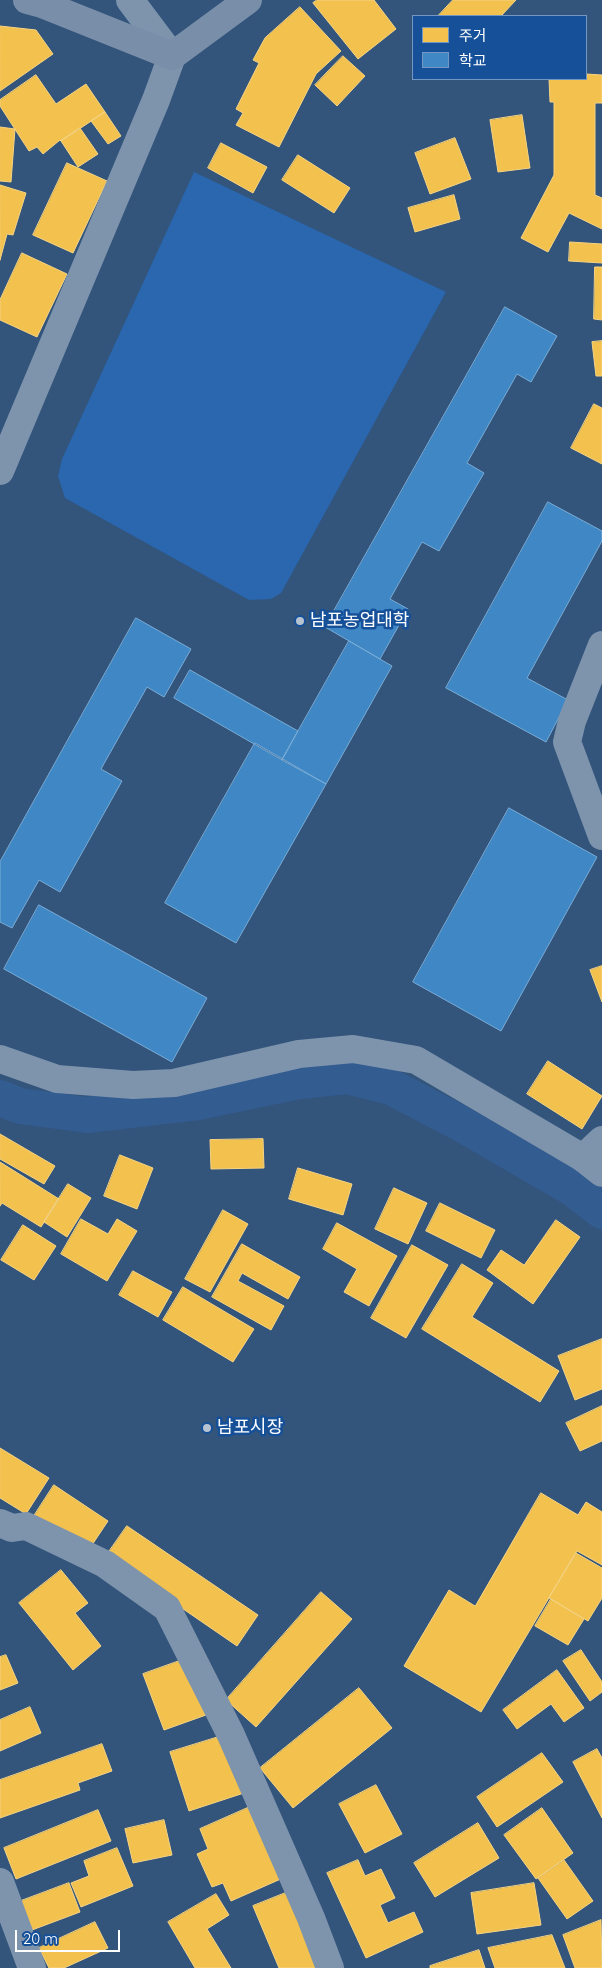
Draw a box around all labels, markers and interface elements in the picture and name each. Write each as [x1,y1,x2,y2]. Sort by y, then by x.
legend [412,15,587,80]
text: 주거 [459,26,487,45]
text: 학교 [459,51,487,70]
place label: 남포농업대학 [310,610,409,632]
marker: 남포농업대학 [294,615,306,627]
place label: 남포시장 [217,1417,283,1439]
marker: 남포시장 [201,1422,213,1434]
scale bar [18,1920,122,1952]
text: 20 m [23,1929,58,1948]

